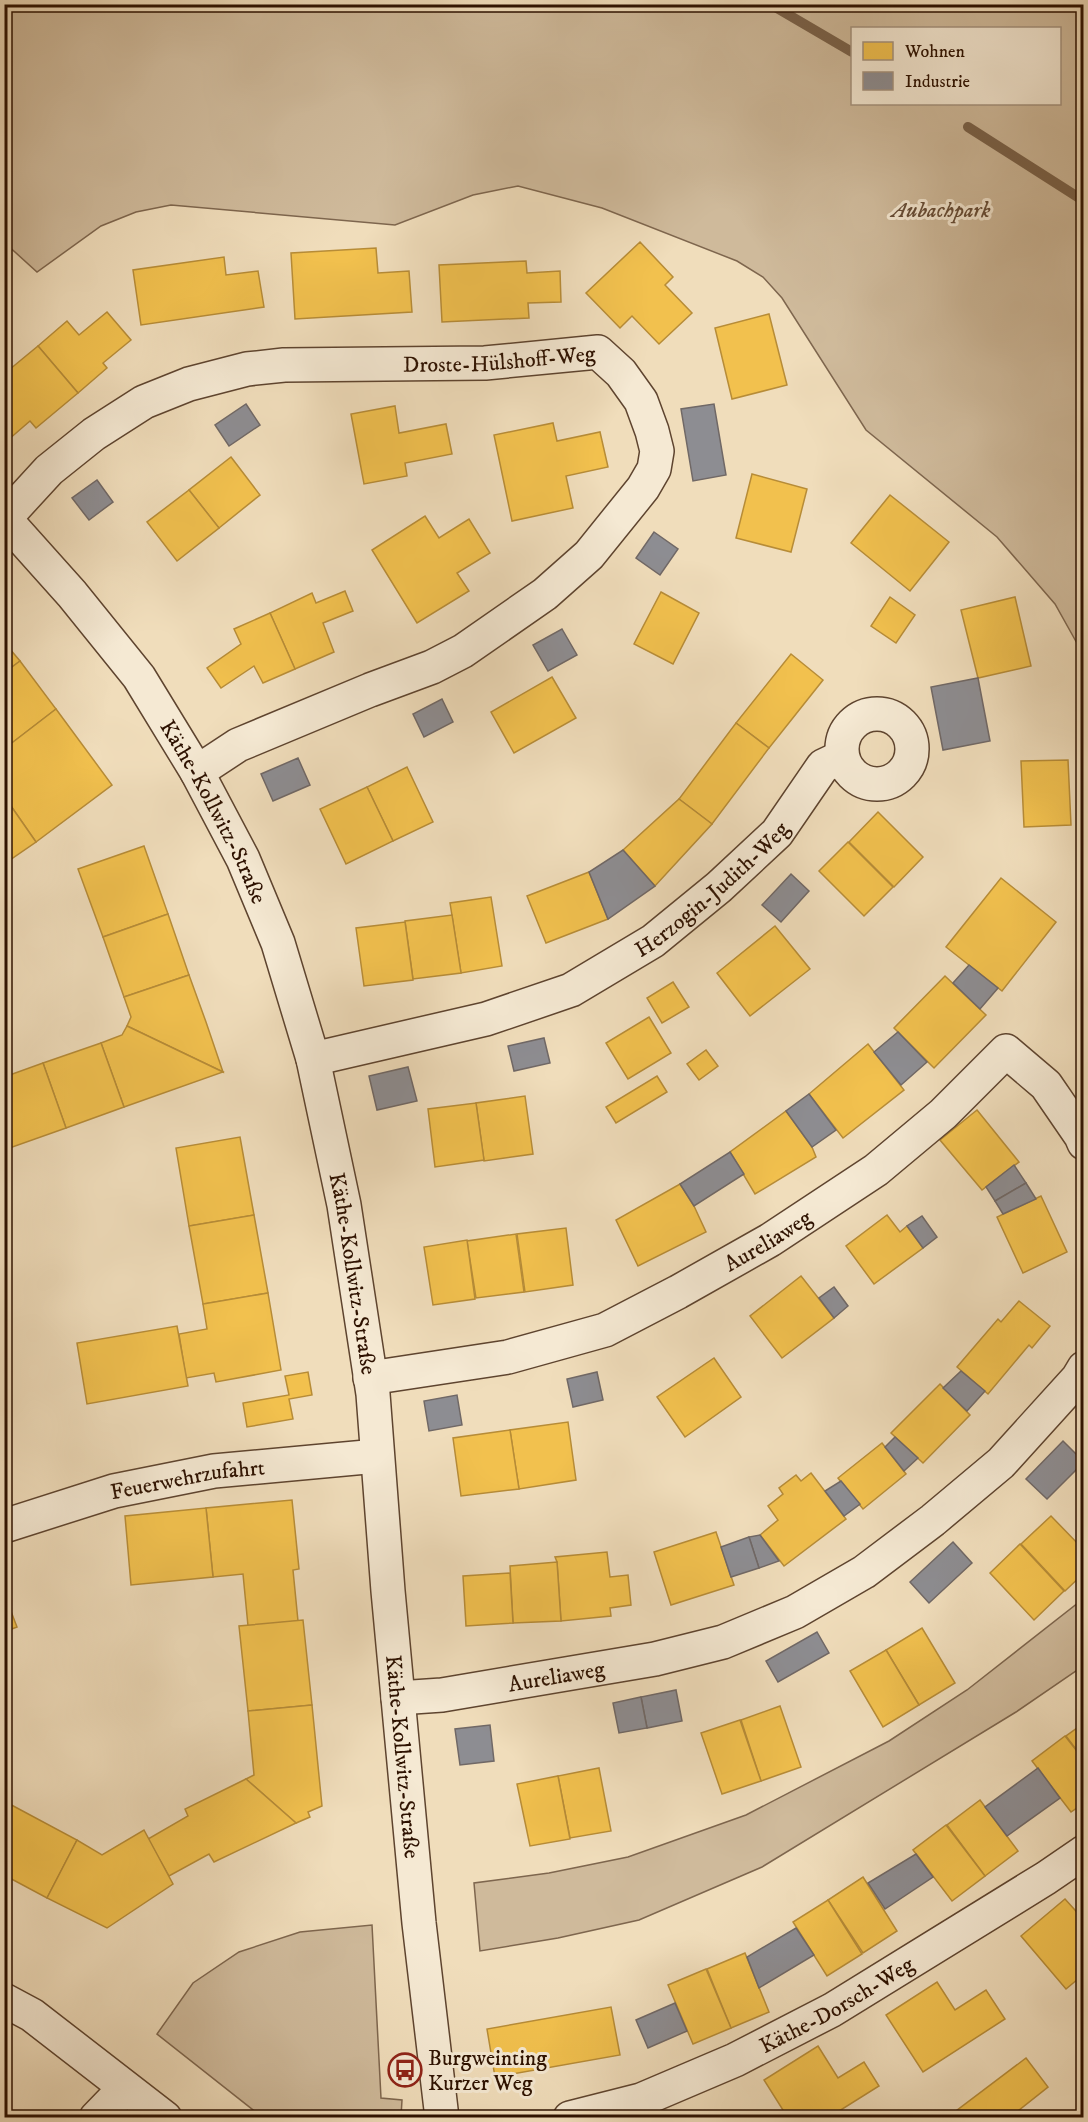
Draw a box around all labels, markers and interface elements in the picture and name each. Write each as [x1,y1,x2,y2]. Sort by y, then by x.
legend [851,27,1061,105]
text: Wohnen [904,41,966,63]
text: Industrie [905,71,970,93]
park label: Aubachpark [889,197,991,224]
street label: Droste-Hülshoff-Weg [403,340,597,379]
street label: Käthe-Kollwitz-Straße [153,715,272,908]
street label: Herzogin-Judith-Weg [630,817,796,964]
street label: Käthe-Kollwitz-Straße [323,1170,382,1377]
street label: Aureliaweg [720,1204,817,1278]
street label: Feuerwehrzufahrt [108,1454,266,1506]
street label: Käthe-Kollwitz-Straße [379,1654,425,1860]
street label: Aureliaweg [506,1656,607,1699]
street label: Käthe-Dorsch-Weg [755,1951,919,2060]
place label: Burgweinting Kurzer Weg [428,2045,547,2097]
bus stop icon: Burgweinting Kurzer Weg [387,2052,423,2088]

